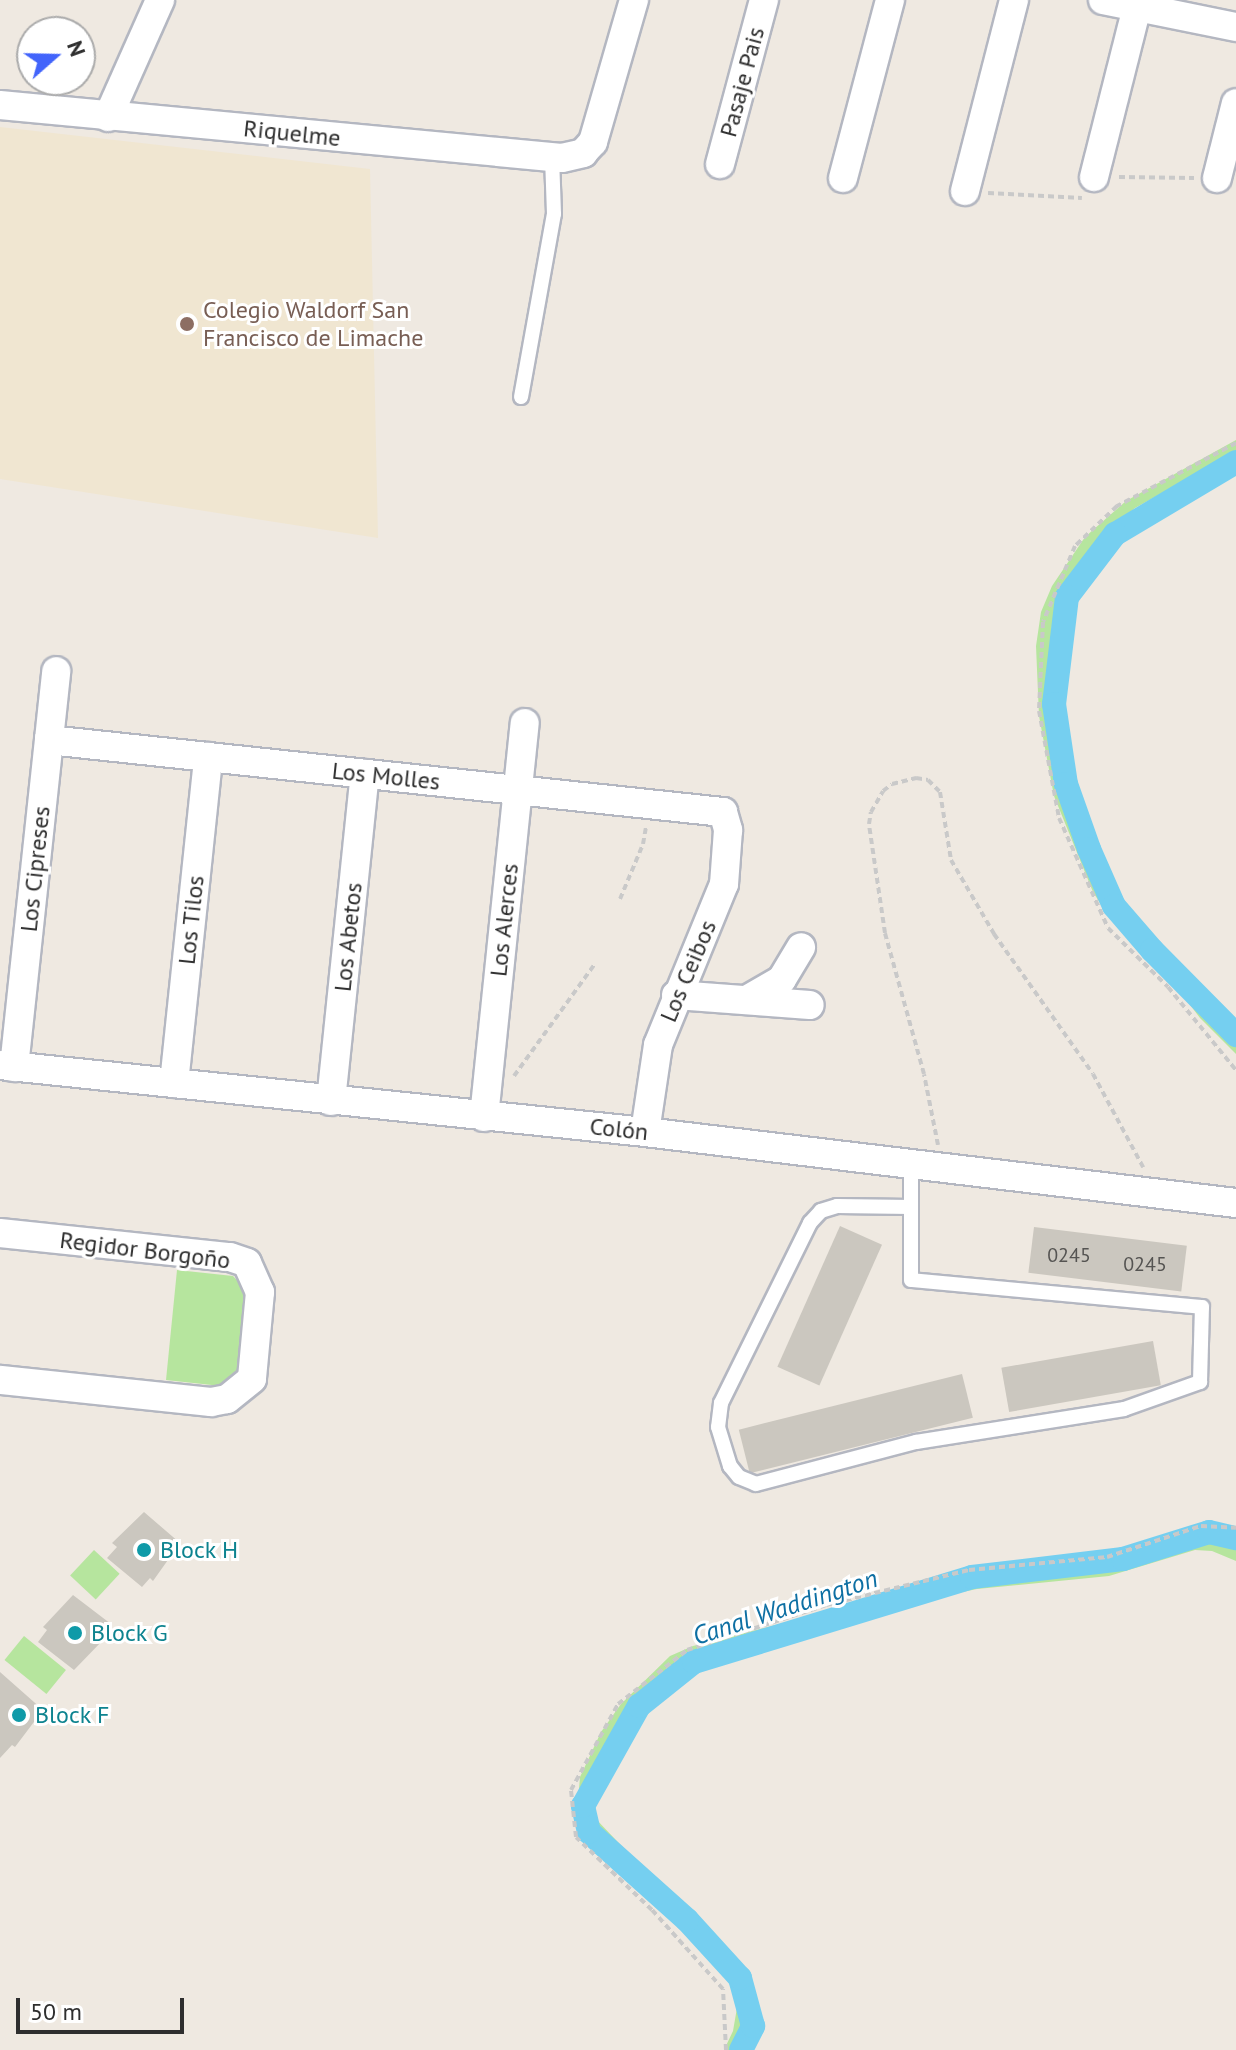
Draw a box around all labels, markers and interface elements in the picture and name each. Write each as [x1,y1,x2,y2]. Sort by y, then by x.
north arrow [16,16,96,96]
street label: Pasaje Pais [714,24,770,140]
text: N [61,37,92,60]
street label: Riquelme [242,114,342,152]
place label: Colegio Waldorf San Francisco de Limache [203,296,423,352]
marker: Colegio Waldorf San Francisco de Limache [178,315,196,333]
street label: Los Molles [331,756,441,796]
street label: Los Cipreses [14,805,56,933]
street label: Los Alerces [484,862,524,978]
street label: Los Tilos [172,874,210,966]
street label: Los Abetos [328,881,368,993]
street label: Los Ceibos [654,916,722,1026]
street label: Colón [588,1112,650,1146]
street label: Regidor Borgoño [58,1225,232,1275]
house number: 0245 [1047,1243,1091,1267]
house number: 0245 [1123,1252,1167,1276]
place label: Block H [160,1536,239,1564]
marker: Block H [135,1541,153,1559]
water label: Canal Waddington [688,1562,882,1652]
place label: Block G [91,1619,168,1647]
marker: Block G [66,1624,84,1642]
place label: Block F [35,1701,110,1729]
marker: Block F [10,1706,28,1724]
scale bar [20,1982,188,2032]
text: 50 m [30,1996,82,2027]

